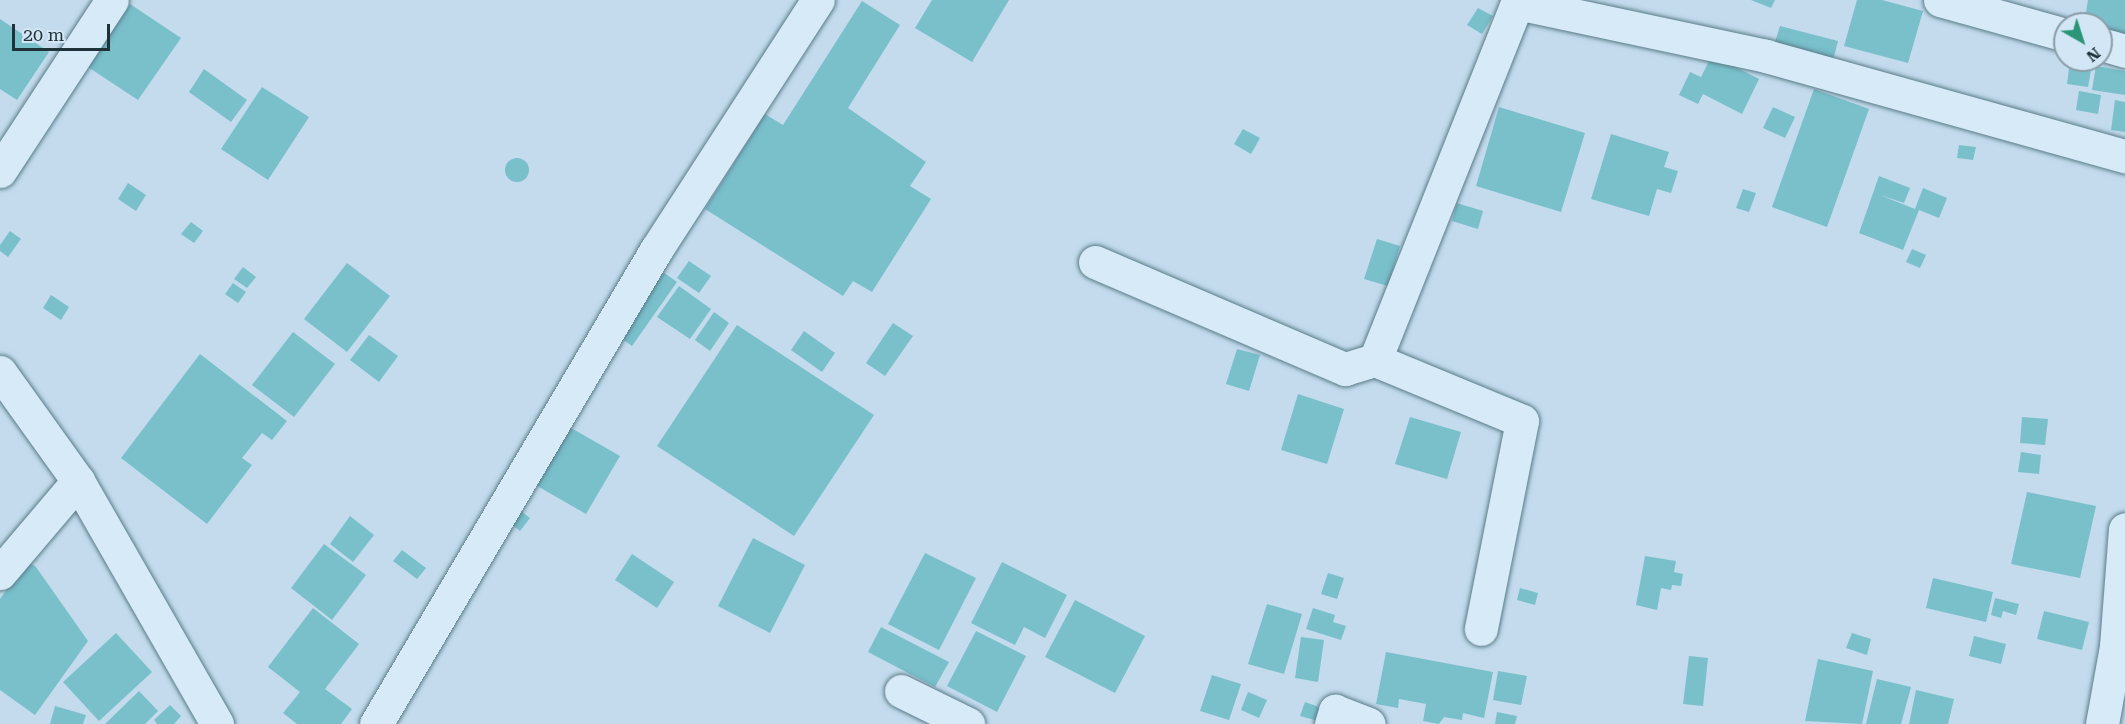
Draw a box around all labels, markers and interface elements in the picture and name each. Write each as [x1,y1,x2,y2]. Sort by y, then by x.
scale bar [15,12,112,50]
north arrow [2053,12,2113,72]
text: 20 m [23,24,64,45]
text: N [2083,44,2104,66]

